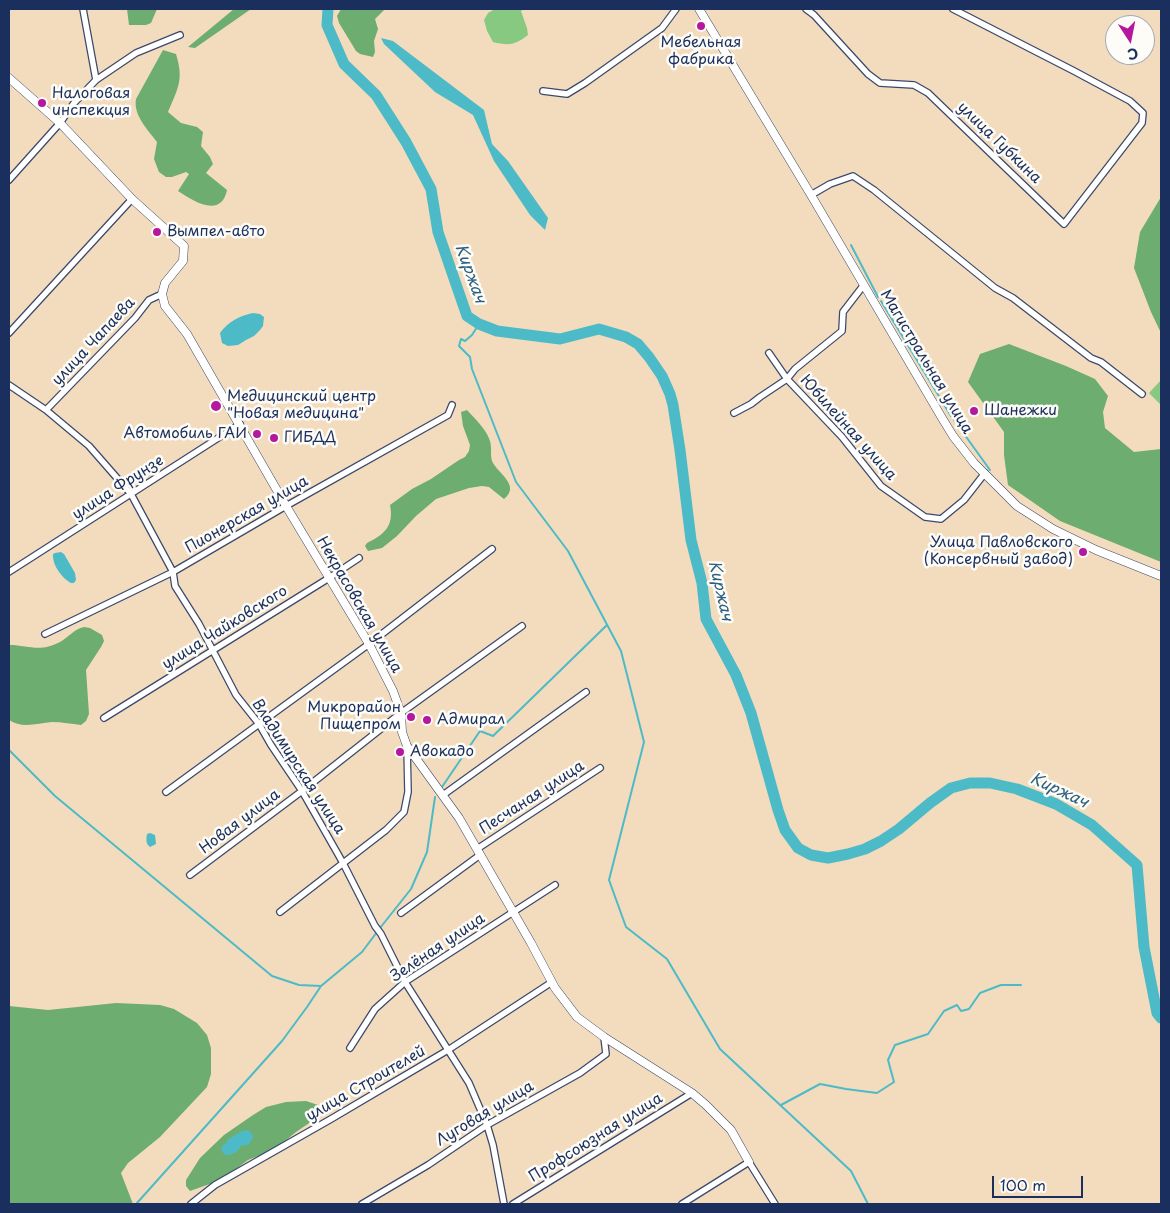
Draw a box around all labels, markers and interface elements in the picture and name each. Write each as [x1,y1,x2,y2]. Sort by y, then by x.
north arrow [1105,15,1155,65]
marker: Мебельная фабрика [695,20,707,32]
place label: Мебельная фабрика [661,34,741,69]
text: С [1126,43,1140,66]
place label: Налоговая инспекция [52,85,130,120]
marker: Налоговая инспекция [36,97,48,109]
street label: улица Губкина [953,99,1045,187]
place label: Вымпел-авто [167,223,265,241]
marker: Вымпел-авто [151,226,163,238]
water label: Киржач [450,242,490,306]
street label: Магистральная улица [876,287,976,437]
street label: улица Чапаева [49,294,139,390]
street label: Юбилейная улица [796,372,900,484]
place label: Медицинский центр "Новая медицина" [227,388,376,423]
marker: Медицинский центр "Новая медицина" [209,399,223,413]
place label: Шанежки [984,402,1057,420]
marker: Шанежки [968,405,980,417]
place label: Автомобиль ГАИ [123,425,247,443]
marker: Автомобиль ГАИ [251,428,263,440]
place label: ГИБДД [284,429,336,447]
marker: ГИБДД [268,432,280,444]
street label: улица Фрунзе [69,452,167,524]
street label: Пионерская улица [182,472,312,558]
street label: Некрасовская улица [313,534,405,676]
place label: Улица Павловского (Консервный завод) [924,534,1073,569]
marker: Улица Павловского (Консервный завод) [1077,546,1089,558]
water label: Киржач [704,559,736,623]
street label: улица Чайковского [159,582,291,674]
street label: Владимирская улица [248,696,348,838]
place label: Микрорайон Пищепром [307,699,401,734]
marker: Микрорайон Пищепром [405,711,417,723]
place label: Адмирал [437,711,505,729]
marker: Адмирал [421,714,433,726]
place label: Авокадо [410,743,474,761]
marker: Авокадо [394,746,406,758]
street label: Песчаная улица [476,757,588,839]
water label: Киржач [1027,769,1091,813]
street label: Новая улица [196,786,284,858]
street label: Зелёная улица [387,910,489,986]
street label: улица Строителей [303,1042,429,1126]
street label: Луговая улица [433,1078,537,1150]
street label: Профсоюзная улица [526,1090,666,1186]
scale bar [995,1166,1086,1198]
text: 100 m [1000,1173,1046,1196]

